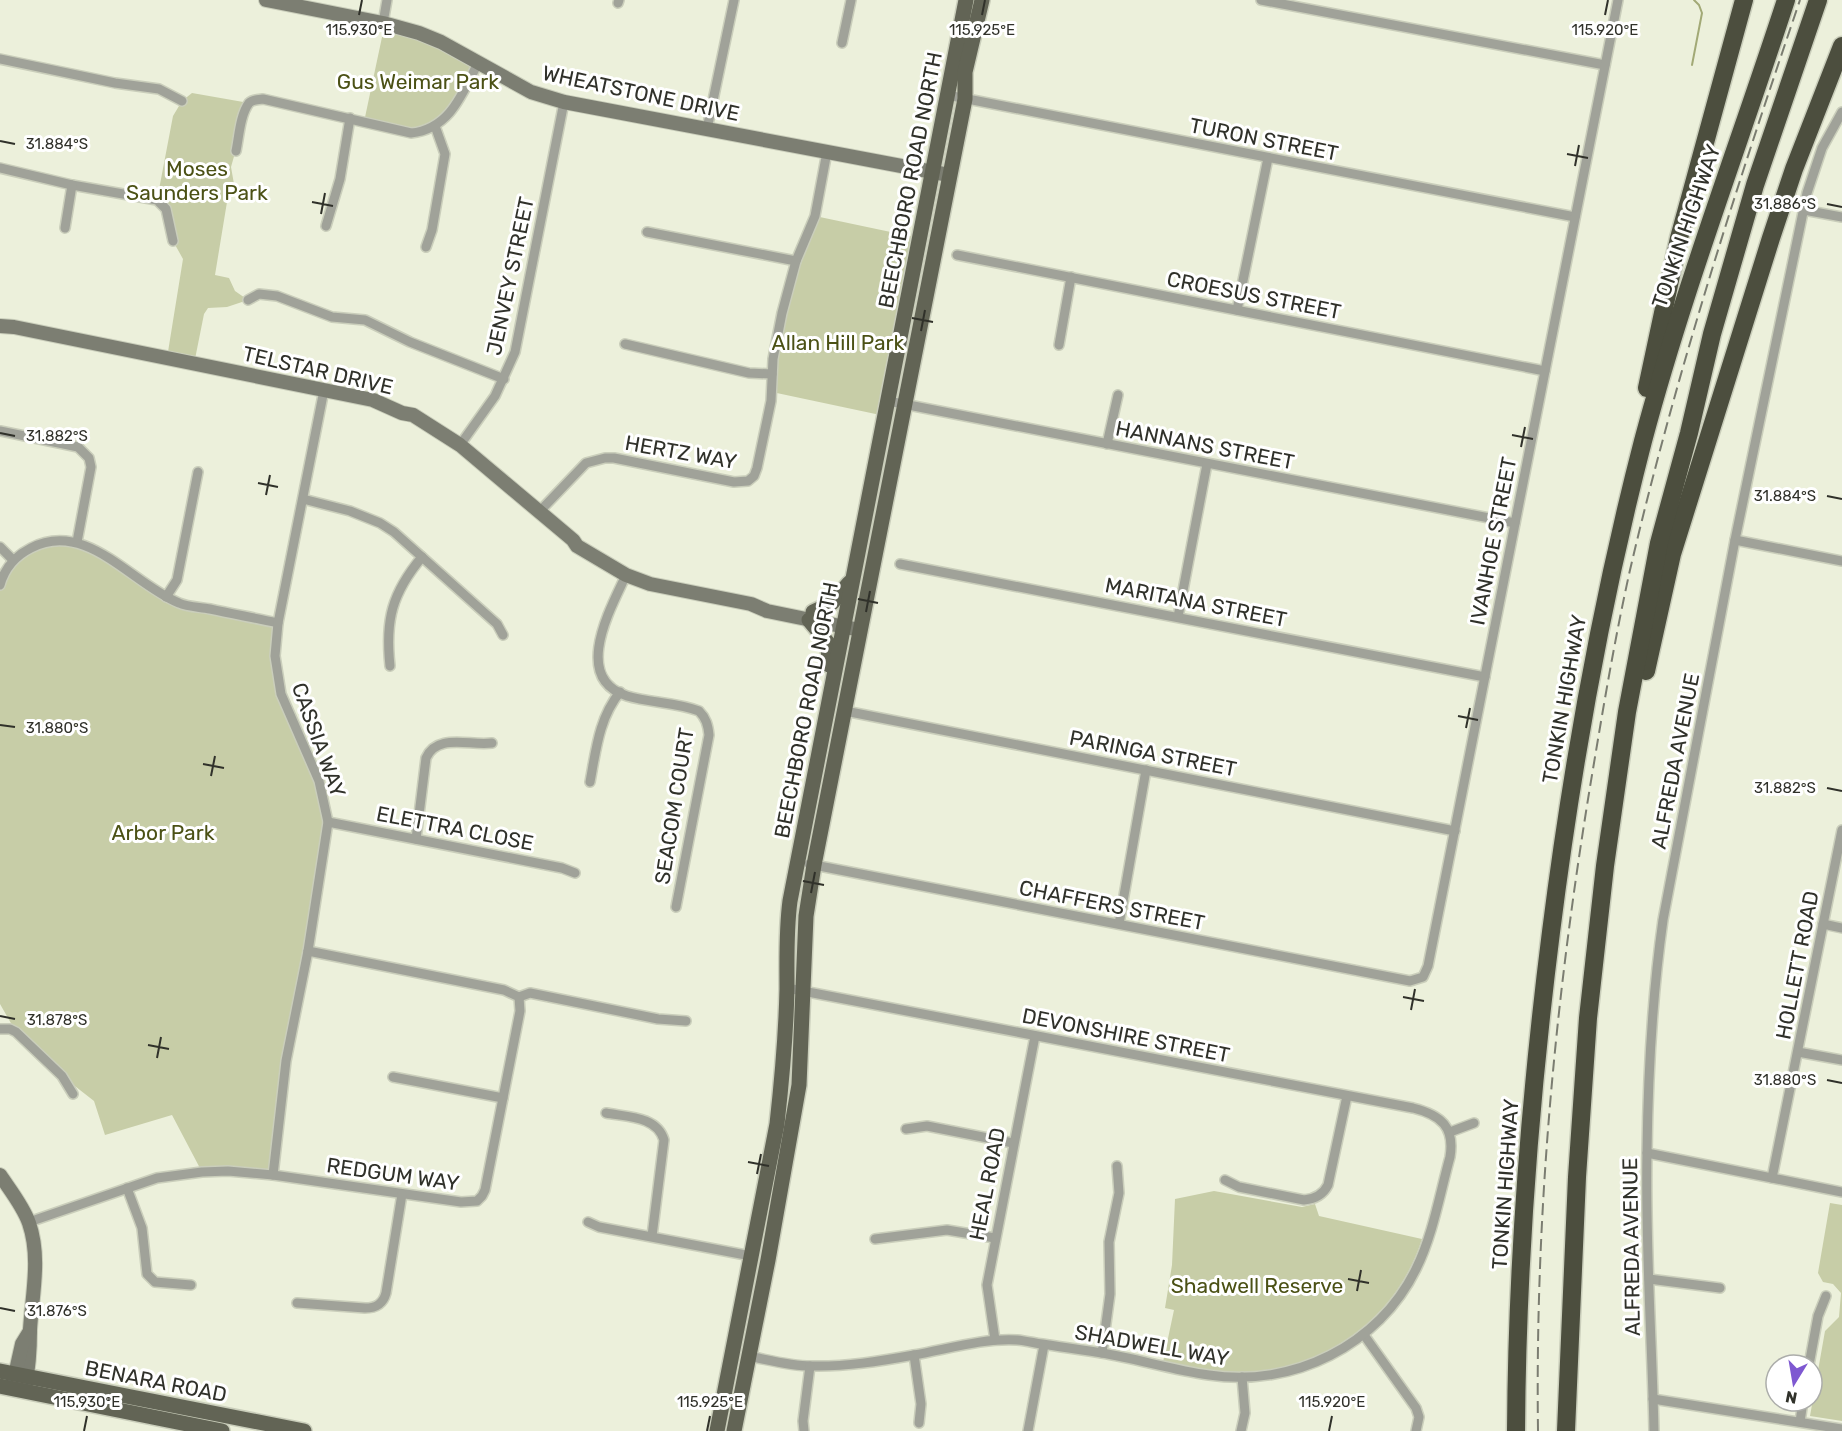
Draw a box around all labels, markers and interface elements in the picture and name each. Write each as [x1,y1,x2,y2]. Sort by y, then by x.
text: 115.930°E [326,21,392,39]
text: 115.925°E [949,21,1015,39]
text: 115.920°E [1572,21,1638,39]
street label: BEECHBORO ROAD NORTH [873,50,947,310]
street label: WHEATSTONE DRIVE [540,60,742,126]
park label: Gus Weimar Park [337,69,499,94]
street label: TURON STREET [1188,112,1340,166]
text: 31.884°S [26,135,88,153]
street label: TONKIN HIGHWAY [1646,141,1726,311]
park label: Moses Saunders Park [126,156,268,205]
street label: JENVEY STREET [481,194,539,358]
text: 31.886°S [1754,195,1816,213]
street label: CROESUS STREET [1165,266,1343,324]
park label: Allan Hill Park [772,330,905,355]
street label: TELSTAR DRIVE [240,341,396,399]
street label: HANNANS STREET [1114,415,1296,475]
text: 31.882°S [26,427,88,445]
street label: HERTZ WAY [623,430,739,474]
street label: IVANHOE STREET [1464,455,1522,627]
text: 31.884°S [1754,487,1816,505]
street label: MARITANA STREET [1103,572,1289,632]
street label: BEECHBORO ROAD NORTH [769,580,843,840]
street label: TONKIN HIGHWAY [1537,613,1591,785]
street label: ALFREDA AVENUE [1646,671,1704,851]
street label: CASSIA WAY [287,679,351,801]
text: 31.880°S [26,719,88,737]
street label: PARINGA STREET [1067,725,1239,781]
street label: SEACOM COURT [649,726,699,886]
text: 31.882°S [1754,779,1816,797]
street label: ELETTRA CLOSE [374,801,536,855]
park label: Arbor Park [112,820,215,845]
street label: CHAFFERS STREET [1017,875,1207,935]
street label: HOLLETT ROAD [1770,889,1824,1041]
street label: DEVONSHIRE STREET [1020,1003,1232,1067]
text: 31.878°S [27,1011,87,1029]
text: 31.880°S [1754,1071,1816,1089]
street label: TONKIN HIGHWAY [1487,1098,1523,1270]
street label: HEAL ROAD [964,1125,1010,1243]
street label: REDGUM WAY [325,1152,461,1196]
street label: ALFREDA AVENUE [1617,1158,1645,1336]
park label: Shadwell Reserve [1171,1273,1343,1298]
text: 31.876°S [27,1302,87,1320]
street label: SHADWELL WAY [1073,1319,1231,1371]
north arrow [1764,1353,1824,1413]
street label: BENARA ROAD [83,1355,229,1407]
text: N [1784,1387,1799,1408]
text: 115.930°E [54,1393,120,1411]
text: 115.925°E [677,1393,743,1411]
text: 115.920°E [1299,1393,1365,1411]

